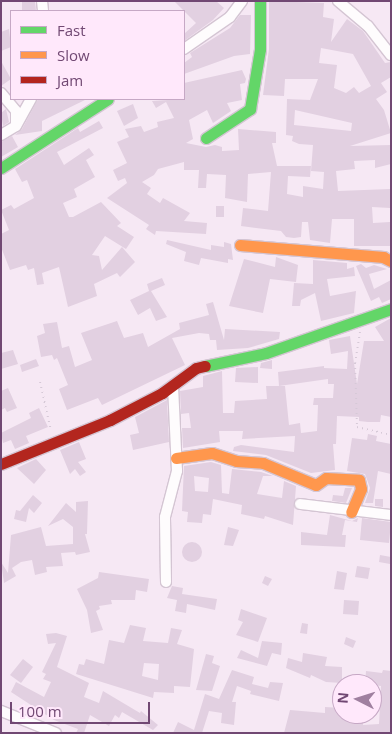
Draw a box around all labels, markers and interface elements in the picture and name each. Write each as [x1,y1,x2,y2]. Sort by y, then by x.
legend [10,10,185,100]
text: Fast [57,20,86,40]
text: Slow [57,45,90,65]
text: Jam [57,70,83,90]
north arrow [332,674,382,724]
text: N [333,691,353,704]
scale bar [12,692,152,724]
text: 100 m [18,701,62,721]

